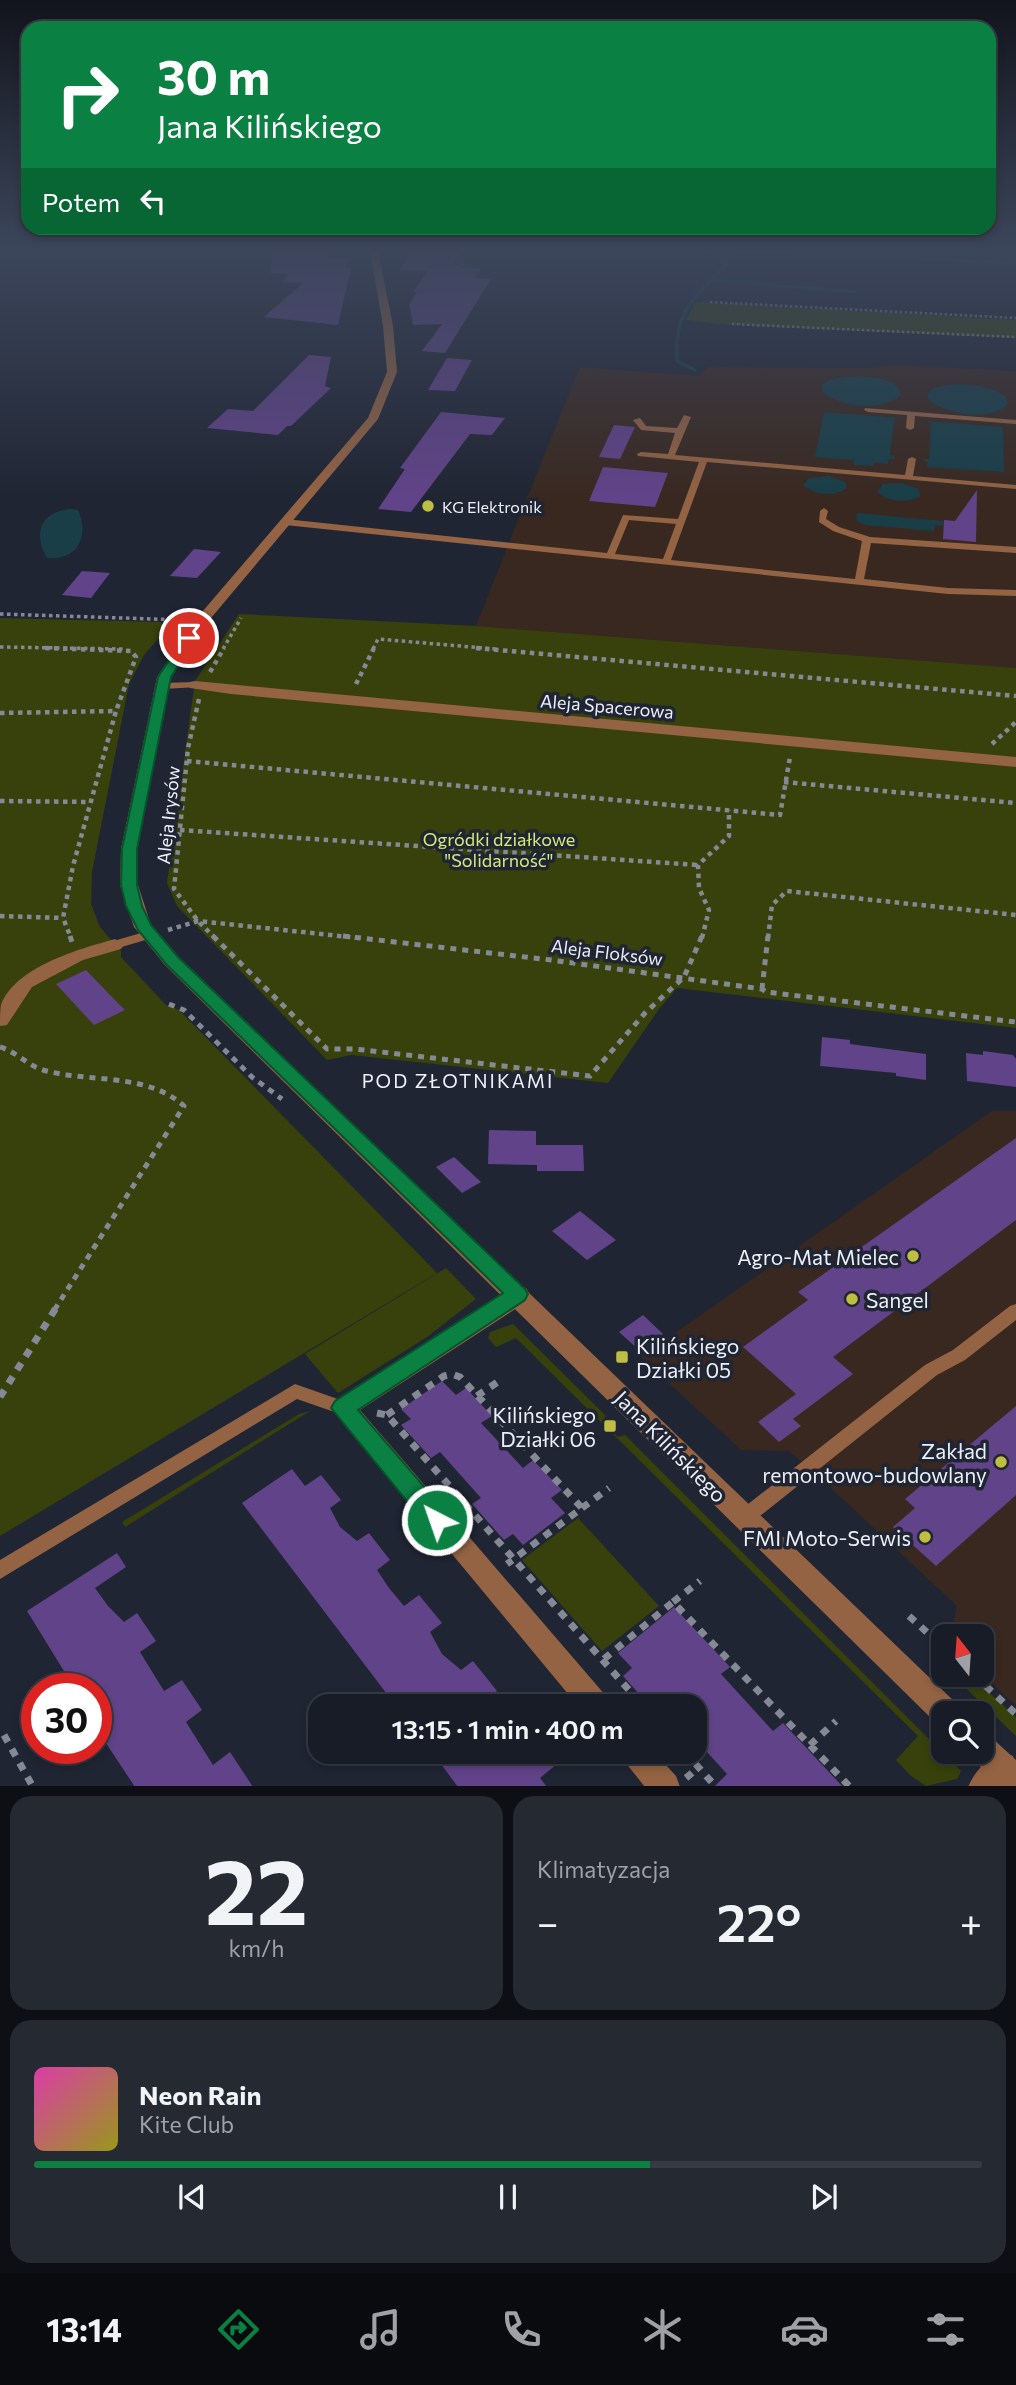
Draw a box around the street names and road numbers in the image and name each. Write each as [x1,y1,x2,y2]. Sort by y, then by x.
street label: Aleja Spacerowa [539,689,675,723]
street label: Aleja Irysów [152,765,184,865]
street label: Aleja Floksów [550,934,664,970]
street label: Jana Kilińskiego [610,1385,732,1507]

